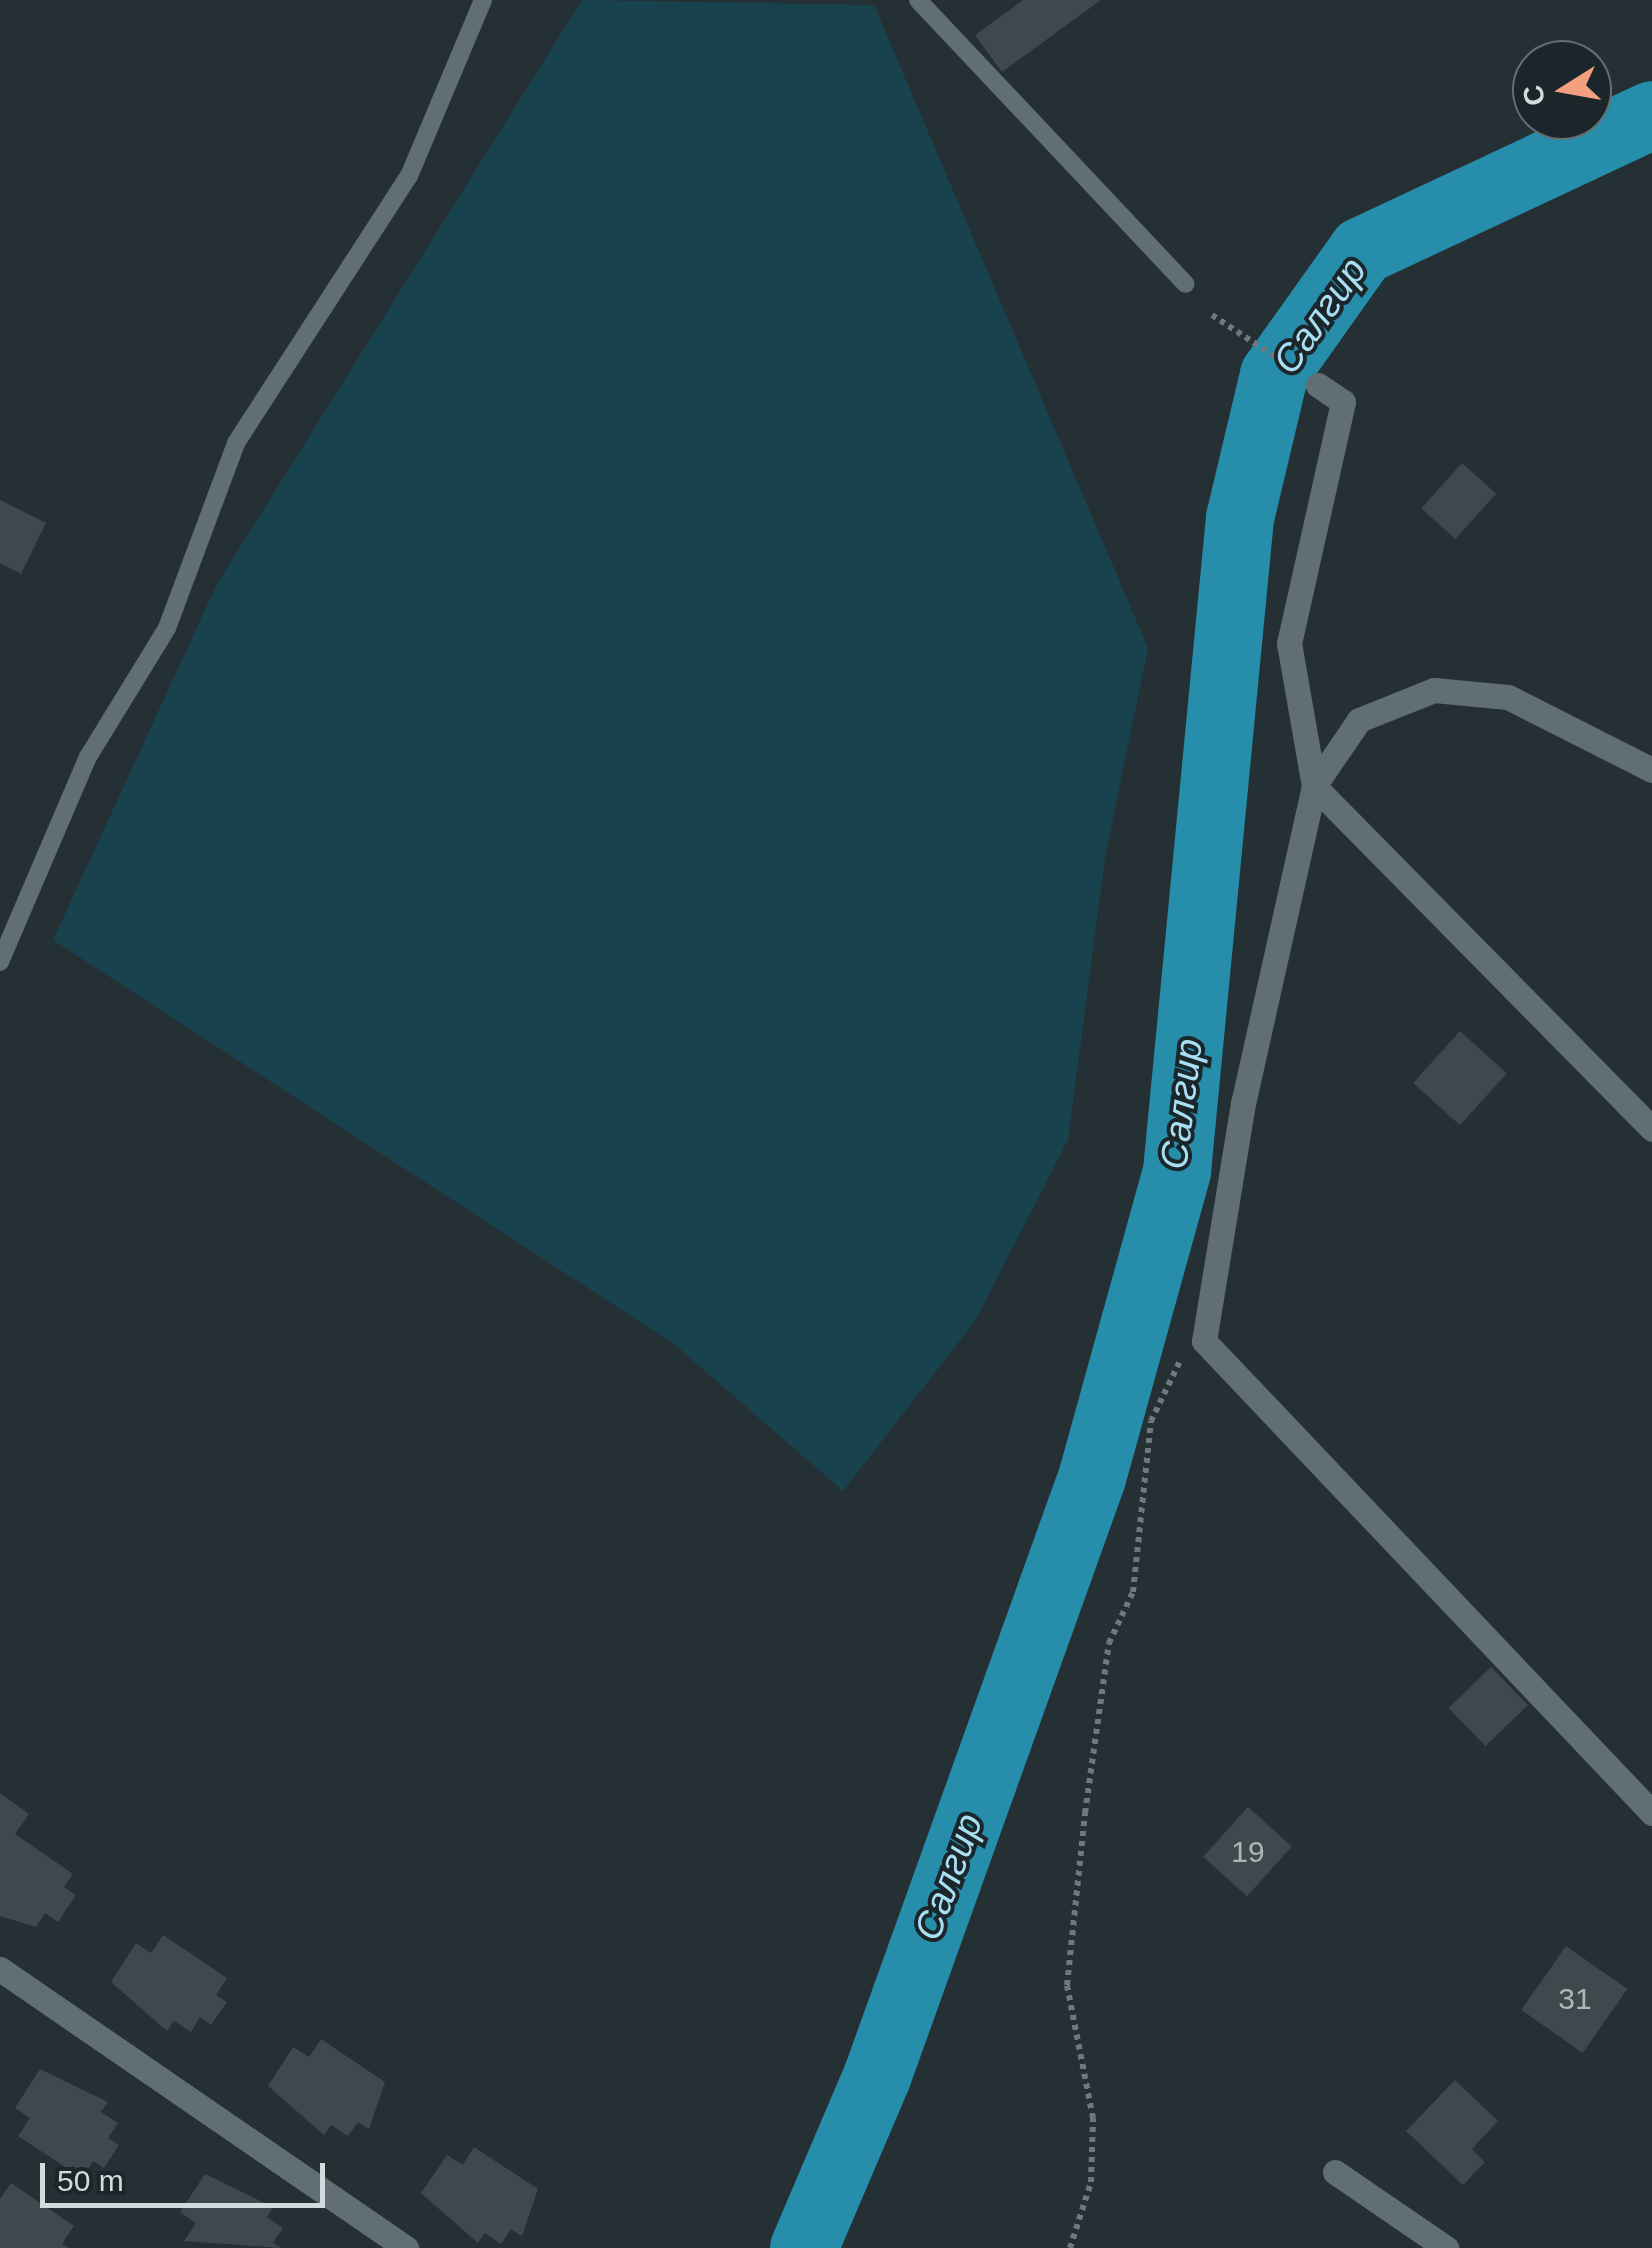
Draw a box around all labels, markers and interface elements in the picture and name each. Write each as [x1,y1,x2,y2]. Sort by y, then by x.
north arrow [1512,40,1612,140]
text: С [1517,83,1551,108]
water label: Салгир [1264,249,1376,383]
water label: Салгир [1151,1036,1213,1172]
water label: Салгир [905,1808,993,1946]
house number: 19 [1231,1834,1265,1870]
house number: 31 [1558,1981,1592,2017]
scale bar [45,2143,330,2205]
text: 50 m [57,2164,124,2197]

